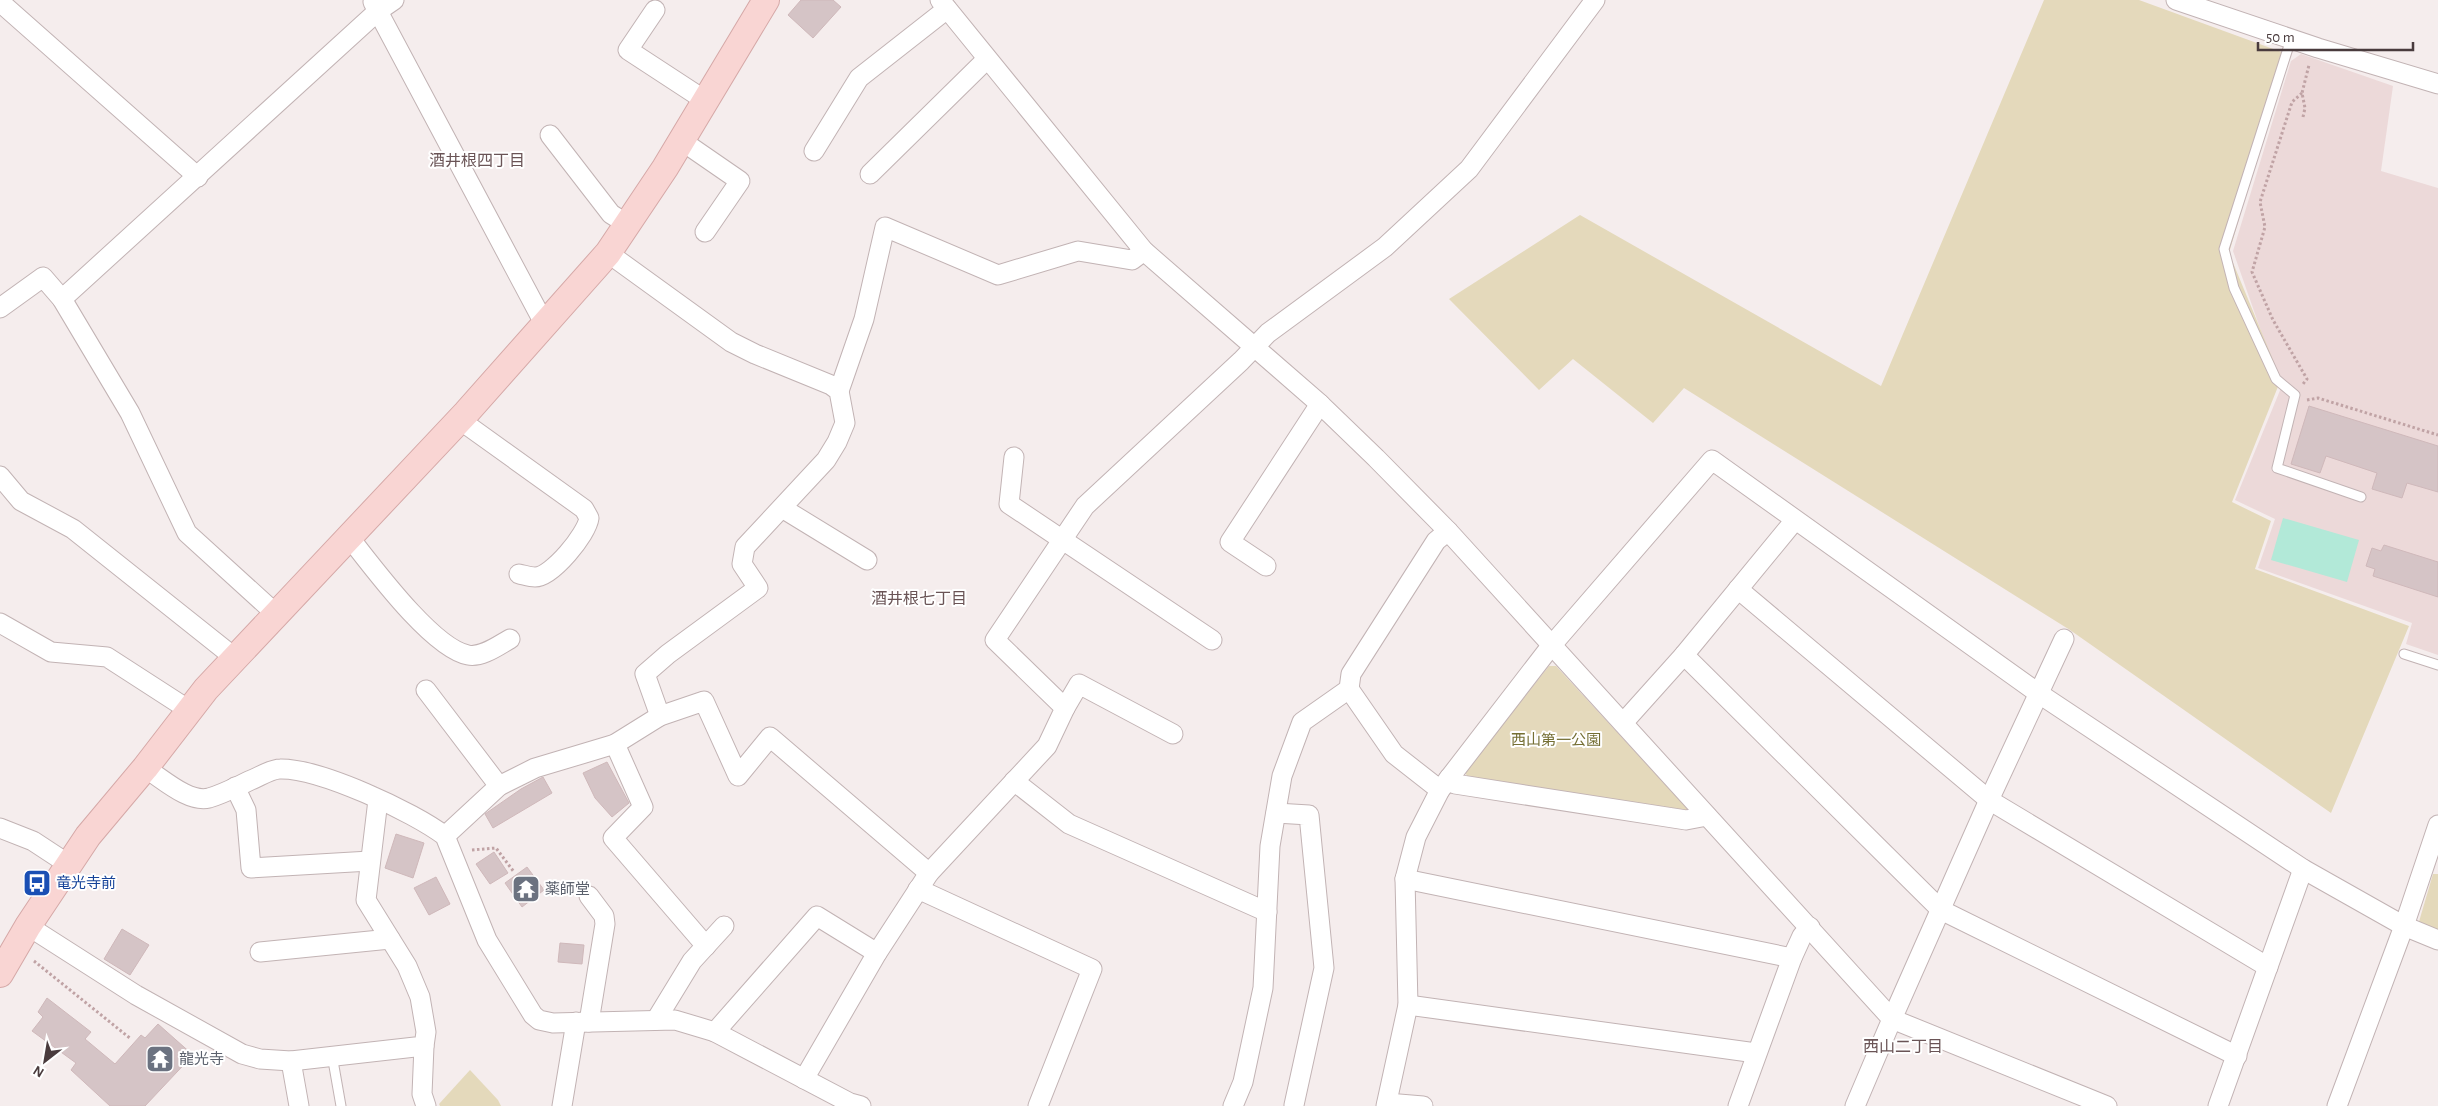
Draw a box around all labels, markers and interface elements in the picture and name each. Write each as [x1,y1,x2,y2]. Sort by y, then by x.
scale bar [2258,20,2413,52]
text: 50 m [2266,30,2295,45]
district label: 酒井根四丁目 [429,152,525,169]
district label: 酒井根七丁目 [871,590,967,607]
park label: 西山第一公園 [1511,732,1601,748]
bus stop icon: 竜光寺前 [22,868,52,898]
temple icon: 薬師堂 [511,874,541,904]
place label: 竜光寺前 [56,875,116,891]
place label: 薬師堂 [545,881,590,897]
north arrow [20,1036,70,1086]
district label: 西山二丁目 [1863,1039,1943,1055]
temple icon: 龍光寺 [145,1044,175,1074]
place label: 龍光寺 [179,1051,224,1067]
text: N [31,1063,47,1080]

